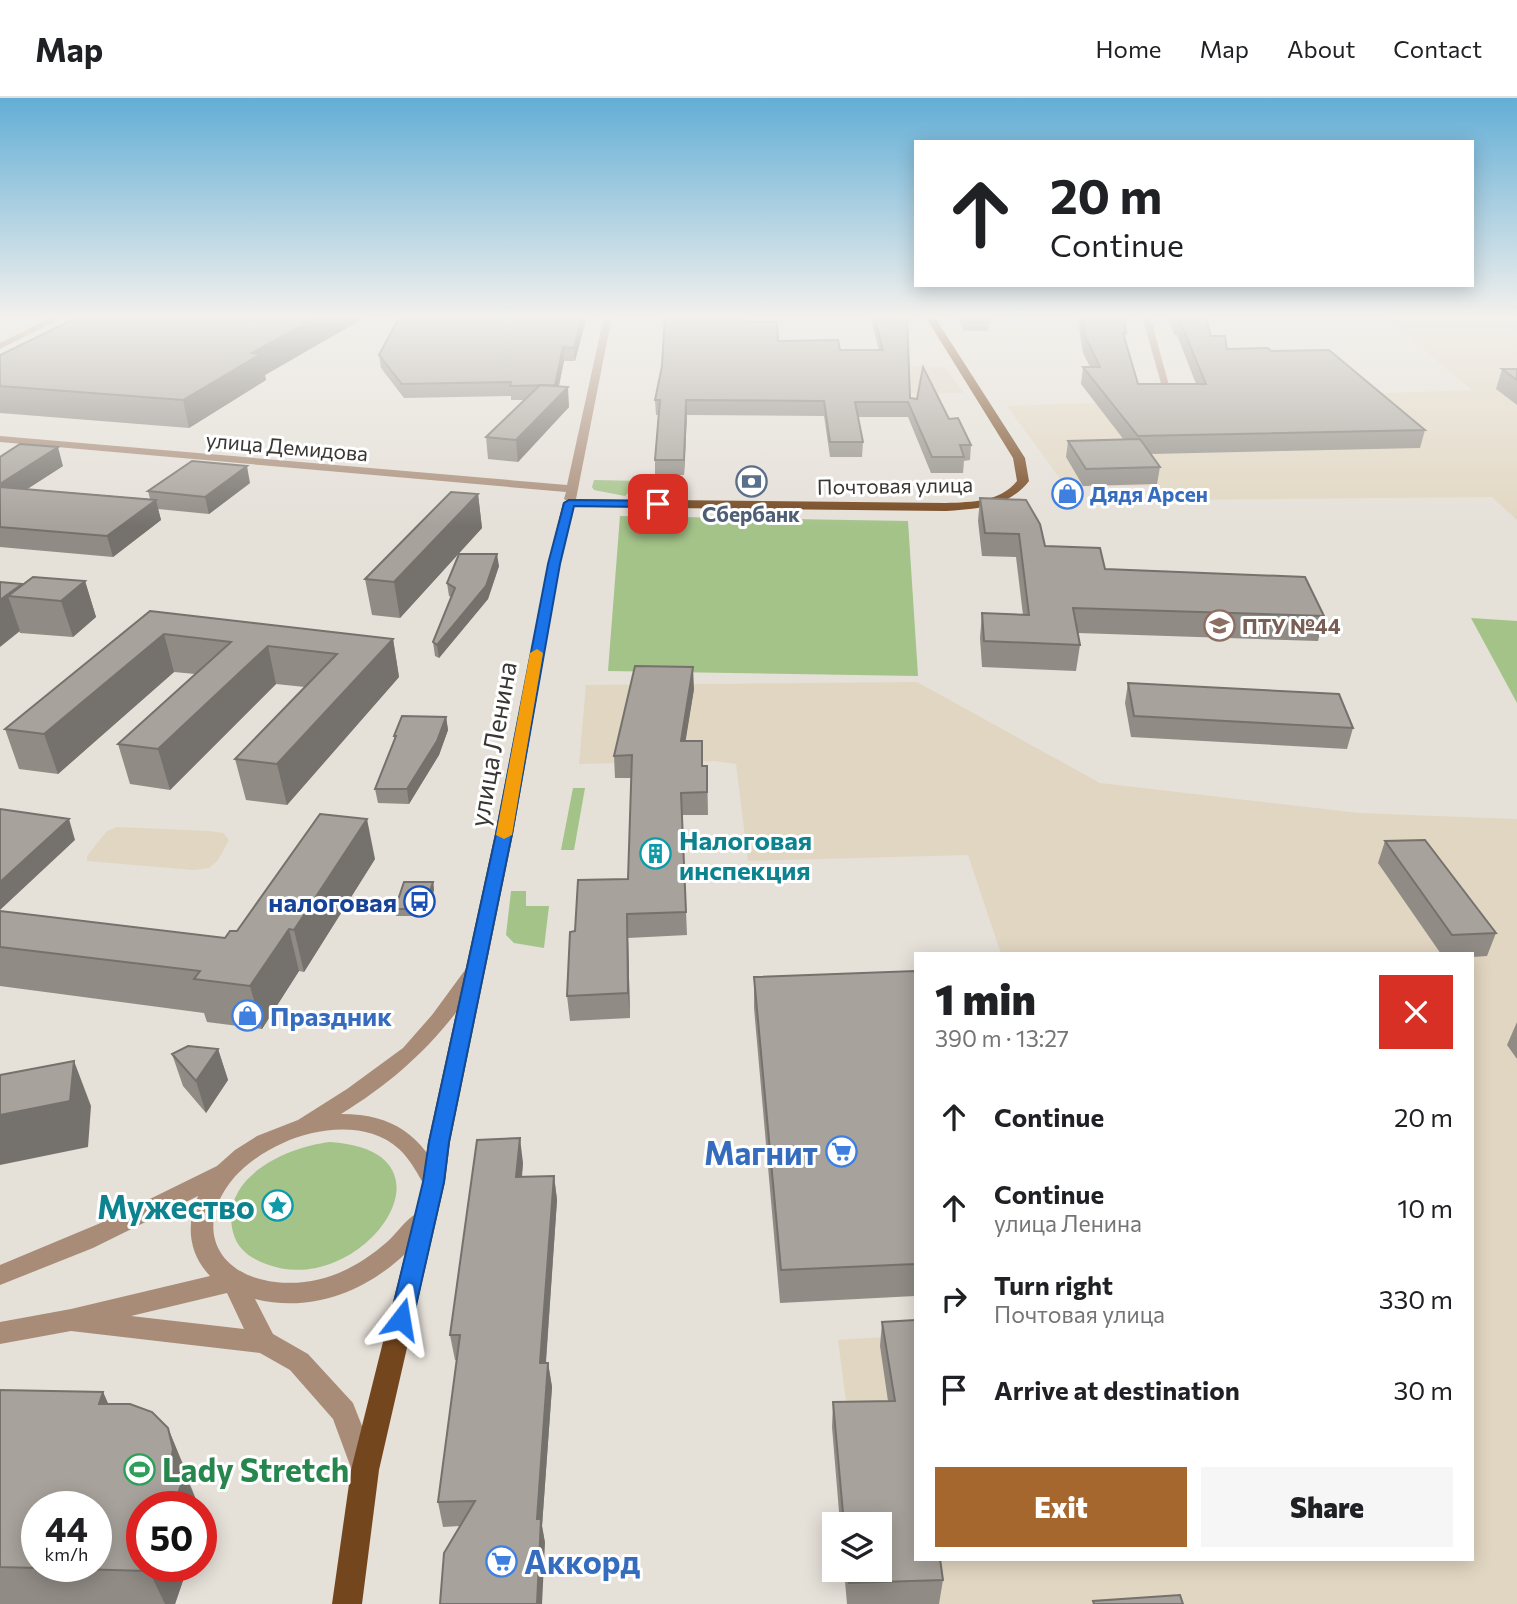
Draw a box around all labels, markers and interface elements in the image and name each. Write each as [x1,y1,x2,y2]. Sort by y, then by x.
text: Map [35,28,103,69]
text: Home [1096,34,1162,63]
text: Map [1200,34,1249,63]
text: About [1287,34,1355,63]
text: Contact [1393,34,1482,63]
text: 20 m [1050,164,1162,224]
icon: ahead [935,168,1026,259]
text: Continue [1050,224,1184,264]
street label: улица Демидова [205,426,369,466]
bank icon: Сбербанк [734,464,768,498]
street label: Почтовая улица [817,471,973,499]
pin [628,474,688,534]
shop icon: Дядя Арсен [1050,476,1084,510]
place label: Дядя Арсен [1090,481,1208,506]
icon: arrive [639,485,677,523]
place label: Сбербанк [702,501,800,526]
school or university icon: ПТУ №44 [1202,608,1236,642]
place label: ПТУ №44 [1242,613,1341,638]
street label: улица Ленина [462,659,522,829]
place label: Налоговая инспекция [679,824,812,885]
building icon: Налоговая инспекция [639,837,673,871]
bus stop icon: налоговая [403,884,437,918]
place label: налоговая [268,886,397,917]
text: 1 min [935,972,1036,1024]
button: close [1379,975,1453,1049]
shop icon: Праздник [230,998,264,1032]
place label: Праздник [270,1000,392,1031]
text: 390 m · 13:27 [935,1024,1069,1052]
icon: ahead [935,1098,973,1136]
text: Continue [994,1101,1104,1132]
text: 20 m [1394,1101,1453,1132]
place label: Магнит [704,1132,818,1172]
supermarket icon: Магнит [824,1135,858,1169]
text: Continue [994,1178,1104,1209]
place label: Мужество [97,1186,255,1226]
place icon: Мужество [261,1189,295,1223]
icon: ahead [935,1189,973,1227]
text: 10 m [1397,1192,1453,1223]
text: улица Ленина [994,1209,1142,1237]
text: Turn right [994,1269,1113,1300]
icon: right [935,1280,973,1318]
position arrow [364,1282,438,1356]
text: 330 m [1379,1283,1453,1314]
text: Почтовая улица [994,1300,1165,1328]
icon: arrive [935,1371,973,1409]
text: Arrive at destination [994,1374,1240,1405]
text: 30 m [1394,1374,1453,1405]
place label: Lady Stretch [162,1449,349,1489]
sports icon: Lady Stretch [122,1452,156,1486]
button: Exit [935,1467,1187,1547]
button: Share [1201,1467,1453,1547]
speed limit sign: 50 [126,1491,217,1582]
text: 44 [45,1506,88,1549]
map controls [822,1512,892,1582]
button: layers [822,1512,892,1582]
place label: Аккорд [524,1541,641,1581]
text: km/h [45,1543,88,1565]
supermarket icon: Аккорд [484,1544,518,1578]

